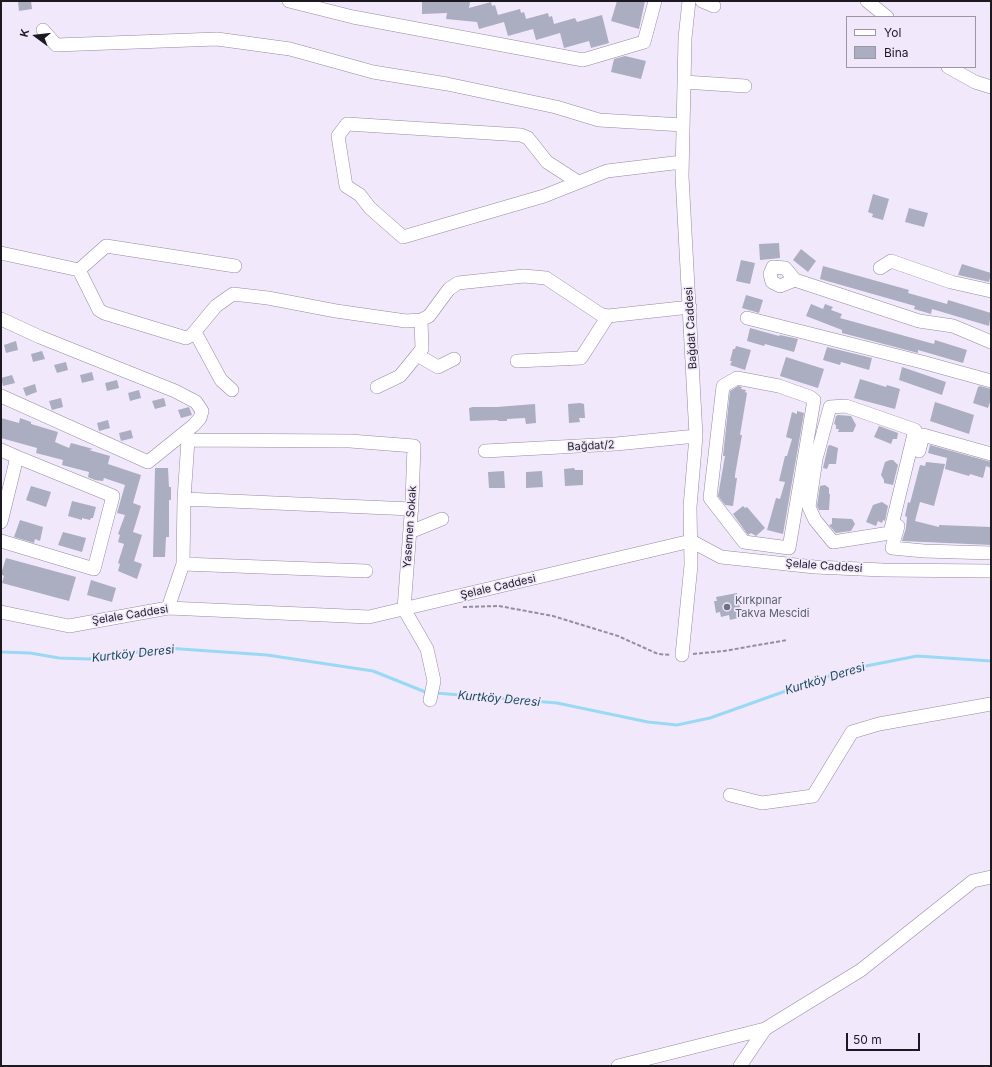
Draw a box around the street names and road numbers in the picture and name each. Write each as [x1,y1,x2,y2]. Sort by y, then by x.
street label: Bağdat Caddesi [682,287,700,369]
street label: Bağdat/2 [567,438,615,454]
street label: Yasemen Sokak [401,485,419,569]
street label: Şelale Caddesi [785,557,863,575]
street label: Şelale Caddesi [459,572,537,602]
street label: Şelale Caddesi [91,602,169,628]

